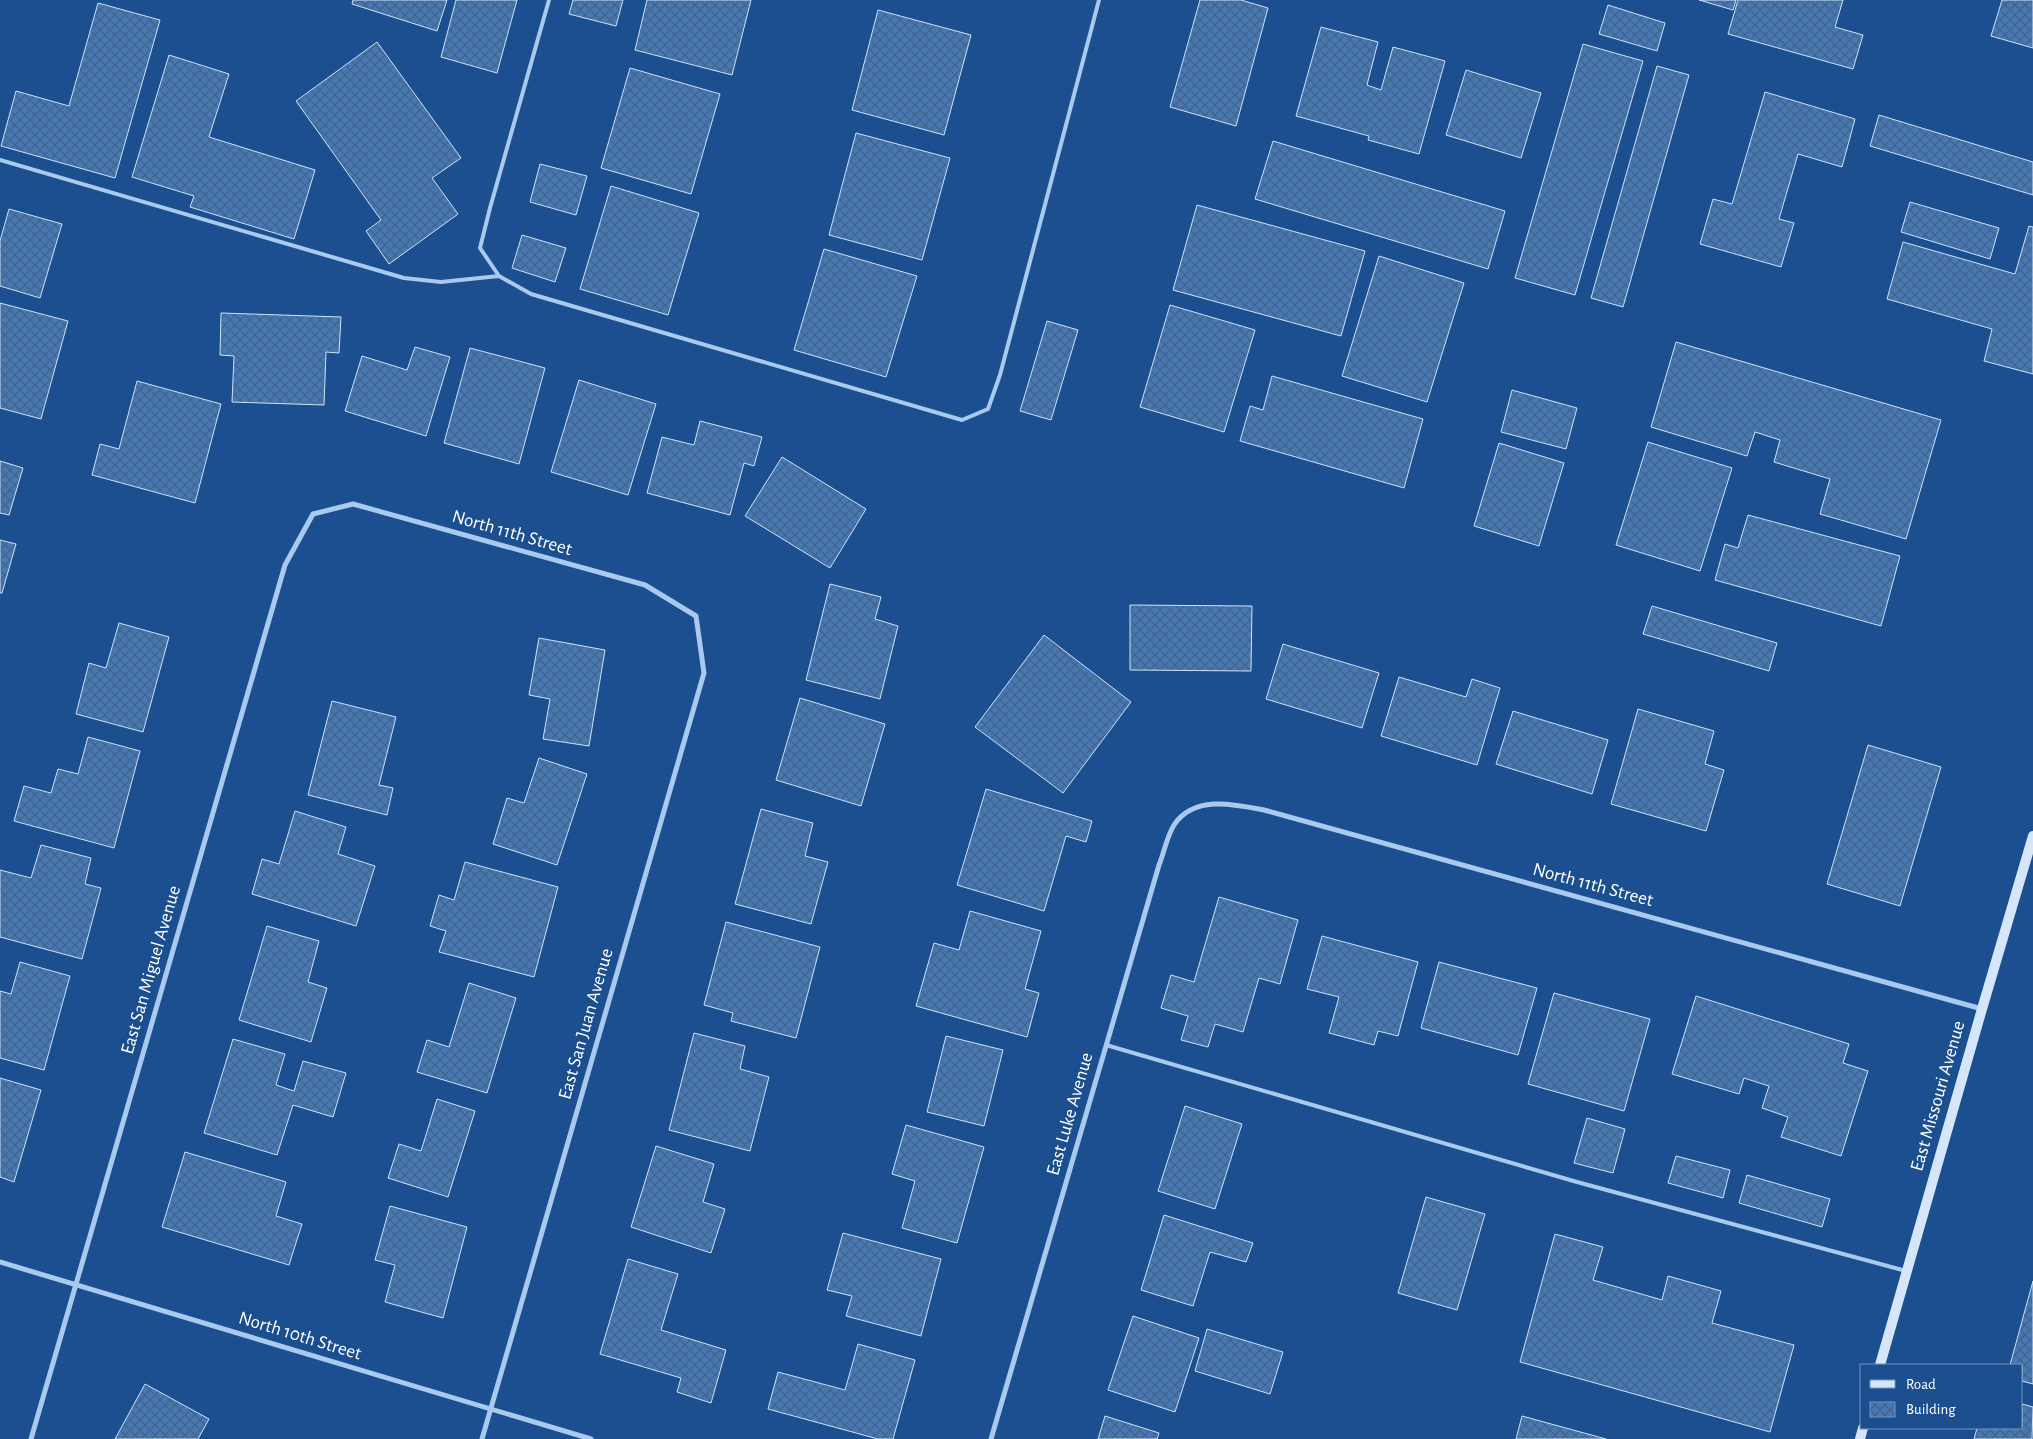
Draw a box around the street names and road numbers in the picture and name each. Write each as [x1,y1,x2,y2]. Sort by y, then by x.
street label: North 11th Street [450,507,574,559]
street label: North 11th Street [1531,860,1655,910]
street label: East San Miguel Avenue [118,884,184,1056]
street label: East San Juan Avenue [555,946,617,1102]
street label: East Missouri Avenue [1907,1019,1969,1173]
street label: East Luke Avenue [1043,1050,1097,1178]
street label: North 10th Street [236,1308,364,1364]

